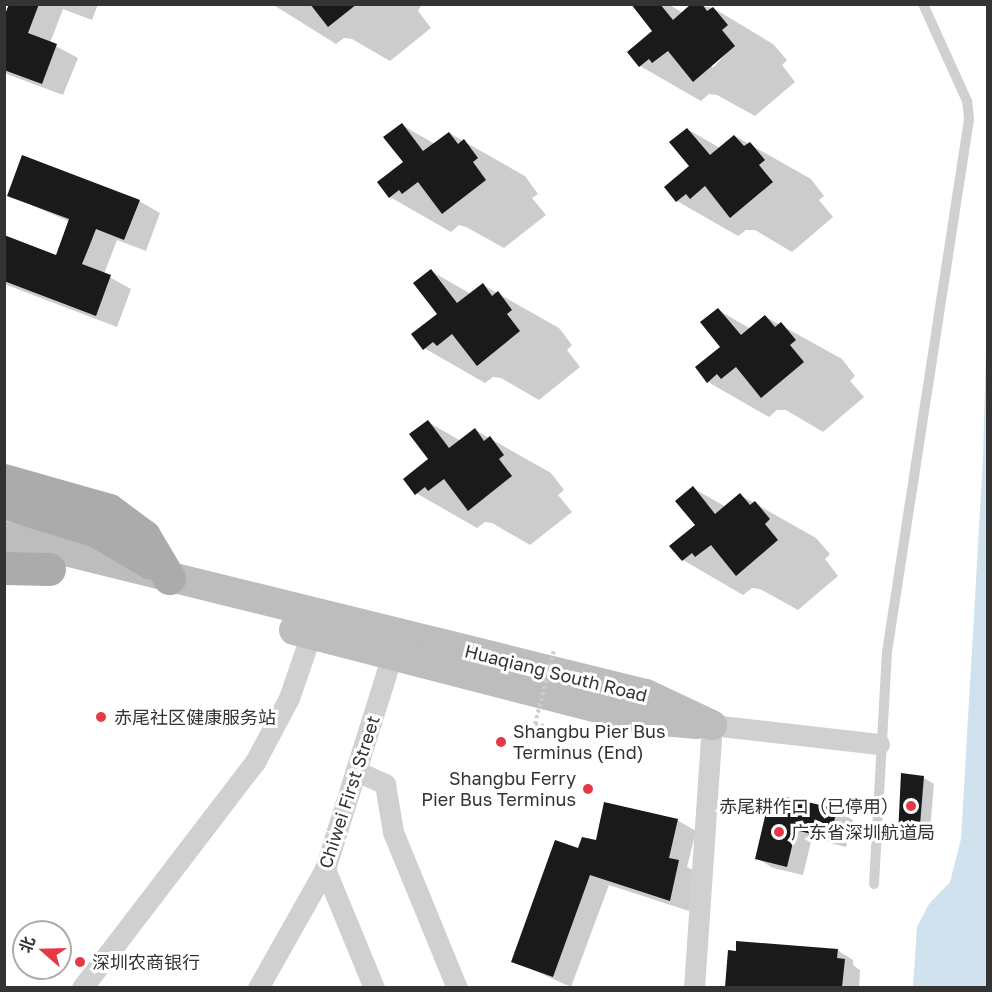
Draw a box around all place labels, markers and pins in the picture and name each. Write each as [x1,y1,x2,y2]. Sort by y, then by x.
place label: 赤尾社区健康服务站 [114,706,276,728]
marker: 赤尾社区健康服务站 [92,708,110,726]
place label: Shangbu Pier Bus Terminus (End) [513,721,665,764]
marker: Shangbu Pier Bus Terminus (End) [494,735,508,749]
place label: Shangbu Ferry Pier Bus Terminus [421,768,576,810]
marker: Shangbu Ferry Pier Bus Terminus [581,782,595,796]
place label: 赤尾耕作口（已停用） [719,795,899,817]
marker: 赤尾耕作口（已停用） [904,799,918,813]
place label: 广东省深圳航道局 [791,821,935,843]
marker: 广东省深圳航道局 [772,825,786,839]
place label: 深圳农商银行 [92,951,200,973]
marker: 深圳农商银行 [73,955,87,969]

